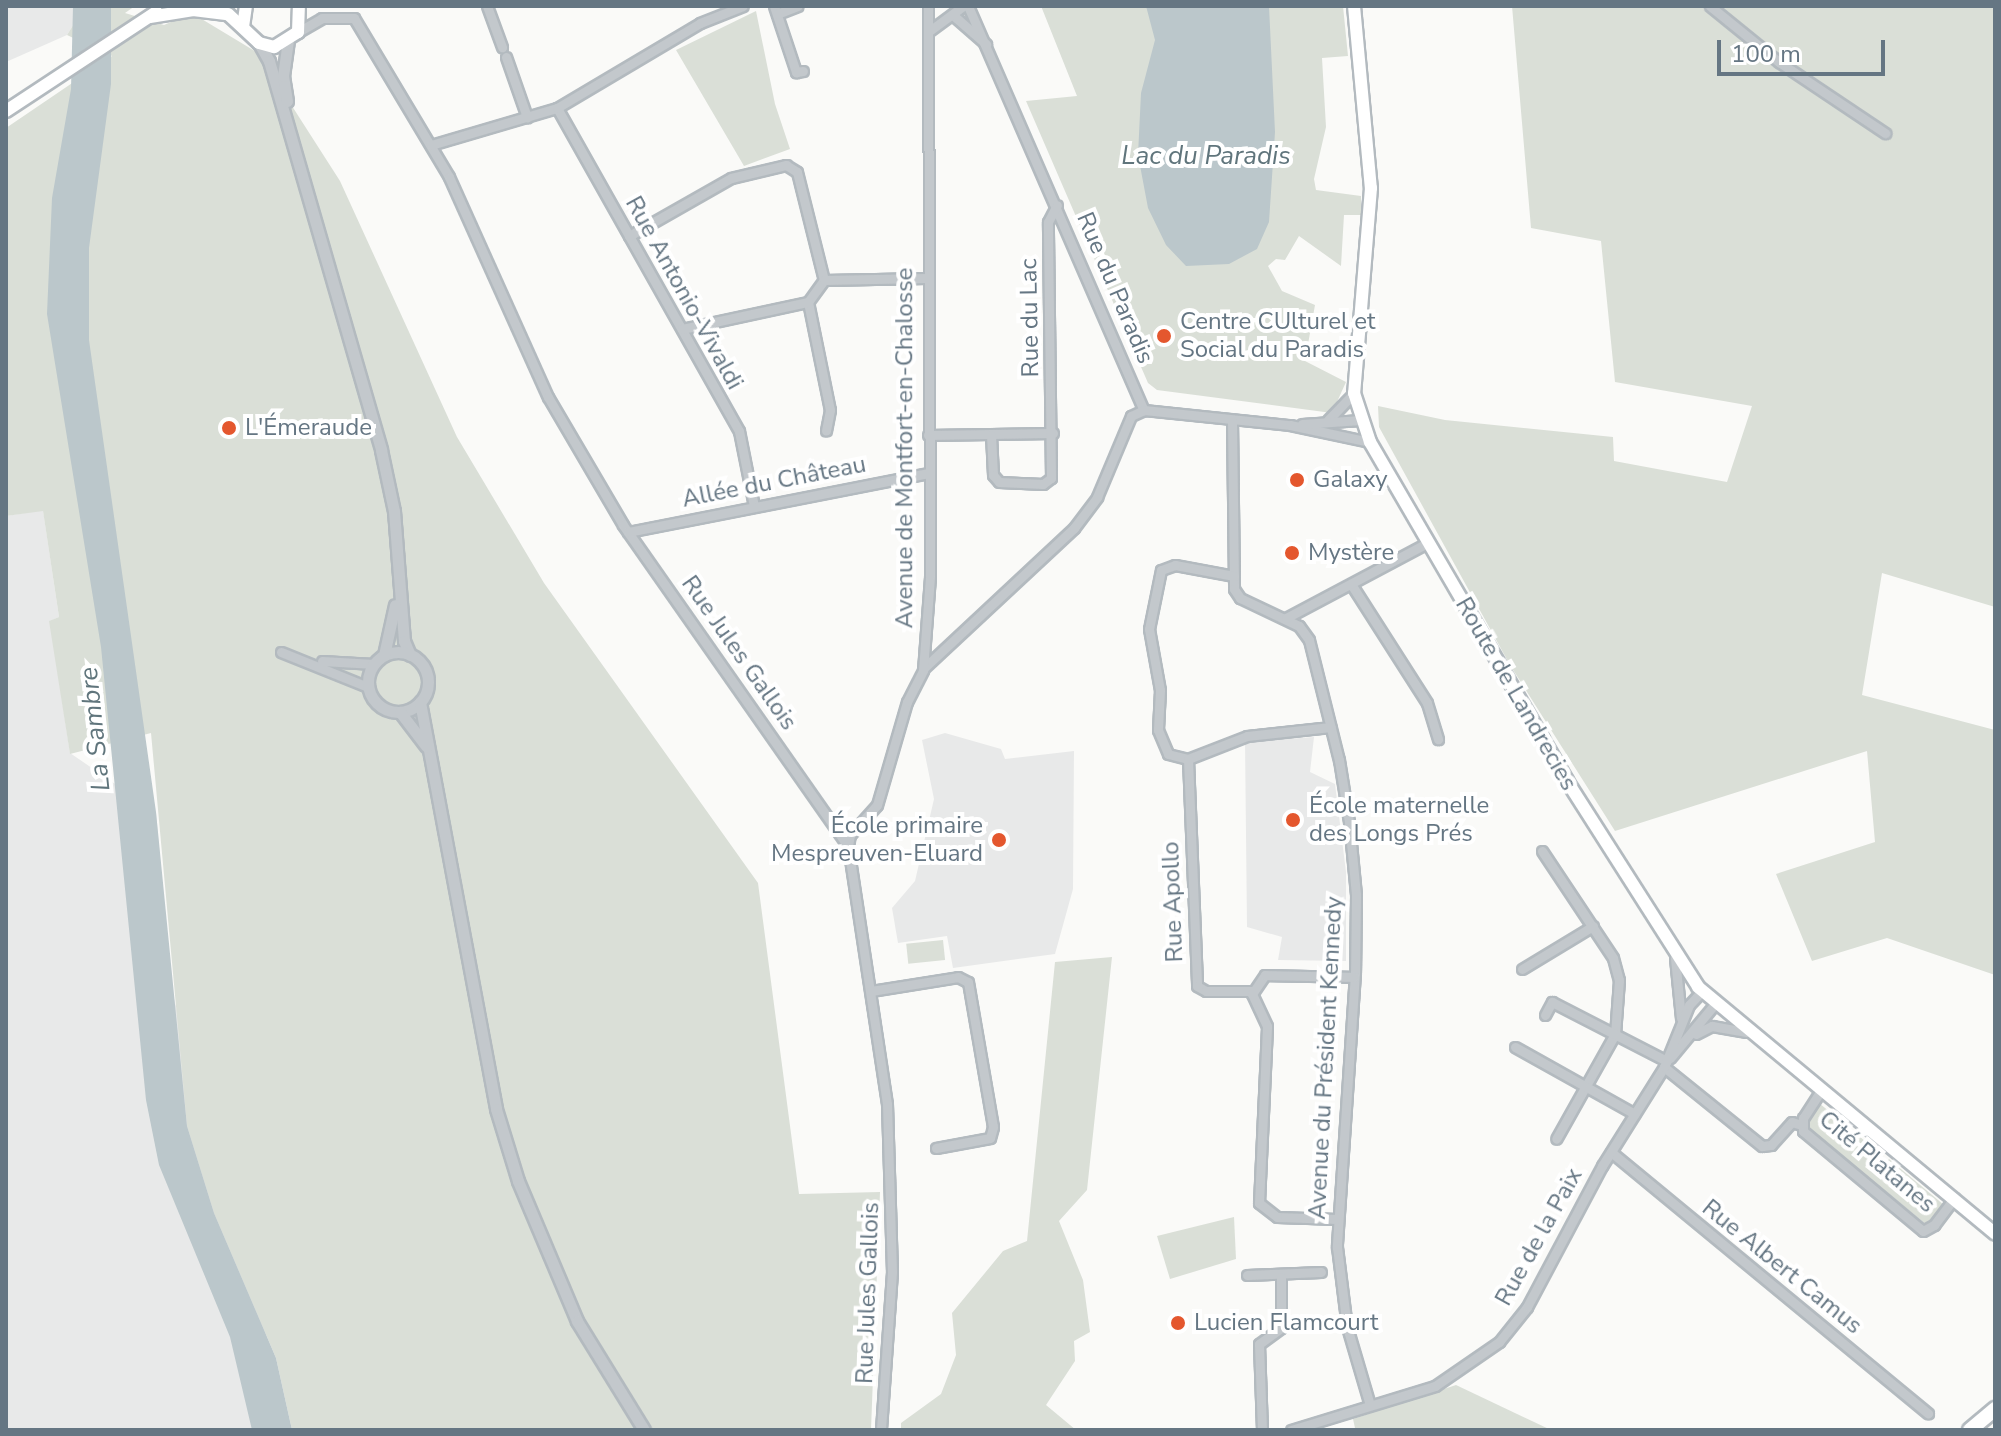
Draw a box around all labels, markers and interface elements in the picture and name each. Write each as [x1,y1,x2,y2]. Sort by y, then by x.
scale bar [1721,24,1889,74]
text: 100 m [1731,38,1801,70]
water label: Lac du Paradis [1121,140,1291,172]
street label: Rue Antonio-Vivaldi [619,191,749,395]
street label: Rue du Paradis [1070,208,1160,368]
street label: Rue du Lac [1015,258,1045,378]
street label: Avenue de Montfort-en-Chalosse [891,268,919,628]
place label: Centre CUlturel et Social du Paradis [1180,308,1376,364]
marker: Centre CUlturel et Social du Paradis [1155,327,1173,345]
place label: L'Émeraude [245,414,372,442]
marker: L'Émeraude [220,419,238,437]
street label: Allée du Château [680,450,868,514]
place label: Galaxy [1313,466,1388,494]
marker: Galaxy [1288,471,1306,489]
place label: Mystère [1308,539,1394,567]
marker: Mystère [1283,544,1301,562]
street label: Rue Jules Gallois [675,570,803,736]
street label: Route de Landrecies [1449,592,1583,796]
water label: La Sambre [73,665,117,793]
place label: École maternelle des Longs Prés [1309,792,1489,848]
marker: École maternelle des Longs Prés [1284,811,1302,829]
place label: École primaire Mespreuven-Eluard [771,812,983,868]
marker: École primaire Mespreuven-Eluard [990,831,1008,849]
street label: Rue Apollo [1157,841,1189,963]
street label: Avenue du Président Kennedy [1303,896,1349,1220]
street label: Cité Platanes [1813,1105,1941,1219]
street label: Rue de la Paix [1489,1163,1589,1311]
street label: Rue Albert Camus [1696,1194,1868,1340]
street label: Rue Jules Gallois [850,1202,886,1384]
place label: Lucien Flamcourt [1194,1309,1378,1337]
marker: Lucien Flamcourt [1169,1314,1187,1332]

